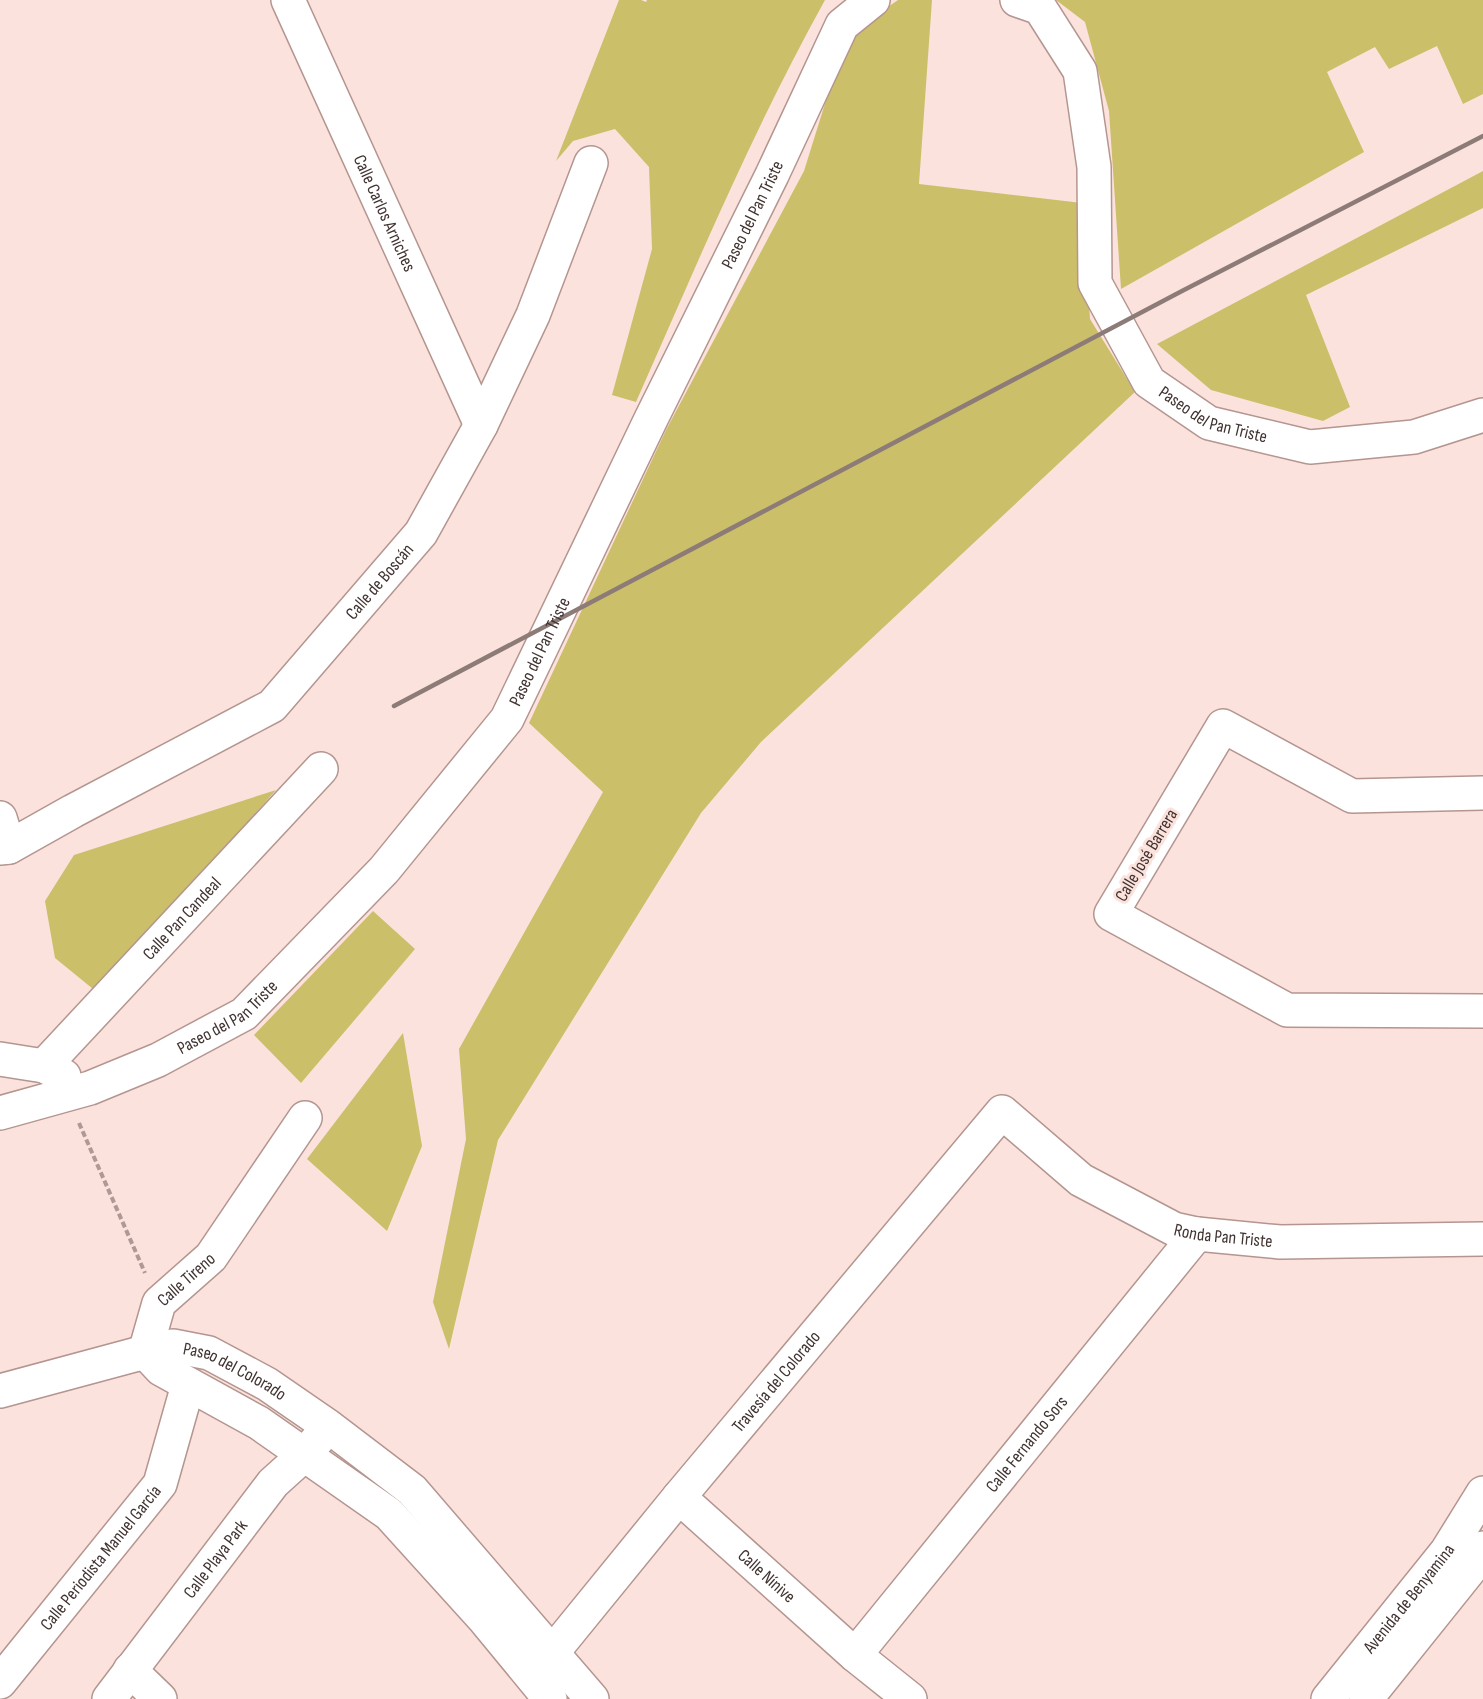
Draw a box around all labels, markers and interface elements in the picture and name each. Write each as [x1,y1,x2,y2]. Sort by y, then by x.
street label: Calle Carlos Arniches [349,152,420,275]
street label: Paseo del Pan Triste [717,157,788,272]
street label: Paseo del Pan Triste [1155,382,1269,447]
street label: Calle de Boscán [341,539,418,624]
street label: Paseo del Pan Triste [505,594,575,709]
street label: Calle José Barrera [1111,805,1182,905]
street label: Calle Pan Candeal [139,873,226,964]
street label: Paseo del Pan Triste [174,976,282,1059]
street label: Ronda Pan Triste [1172,1219,1274,1252]
street label: Calle Tireno [153,1248,220,1311]
street label: Travesía del Colorado [728,1327,825,1437]
street label: Paseo del Colorado [181,1338,290,1405]
street label: Calle Fernando Sors [982,1392,1072,1497]
street label: Calle Periodista Manuel García [36,1481,166,1635]
street label: Calle Playa Park [179,1516,252,1602]
street label: Avenida de Benyamina [1359,1541,1460,1658]
street label: Calle Nínive [733,1545,800,1607]

